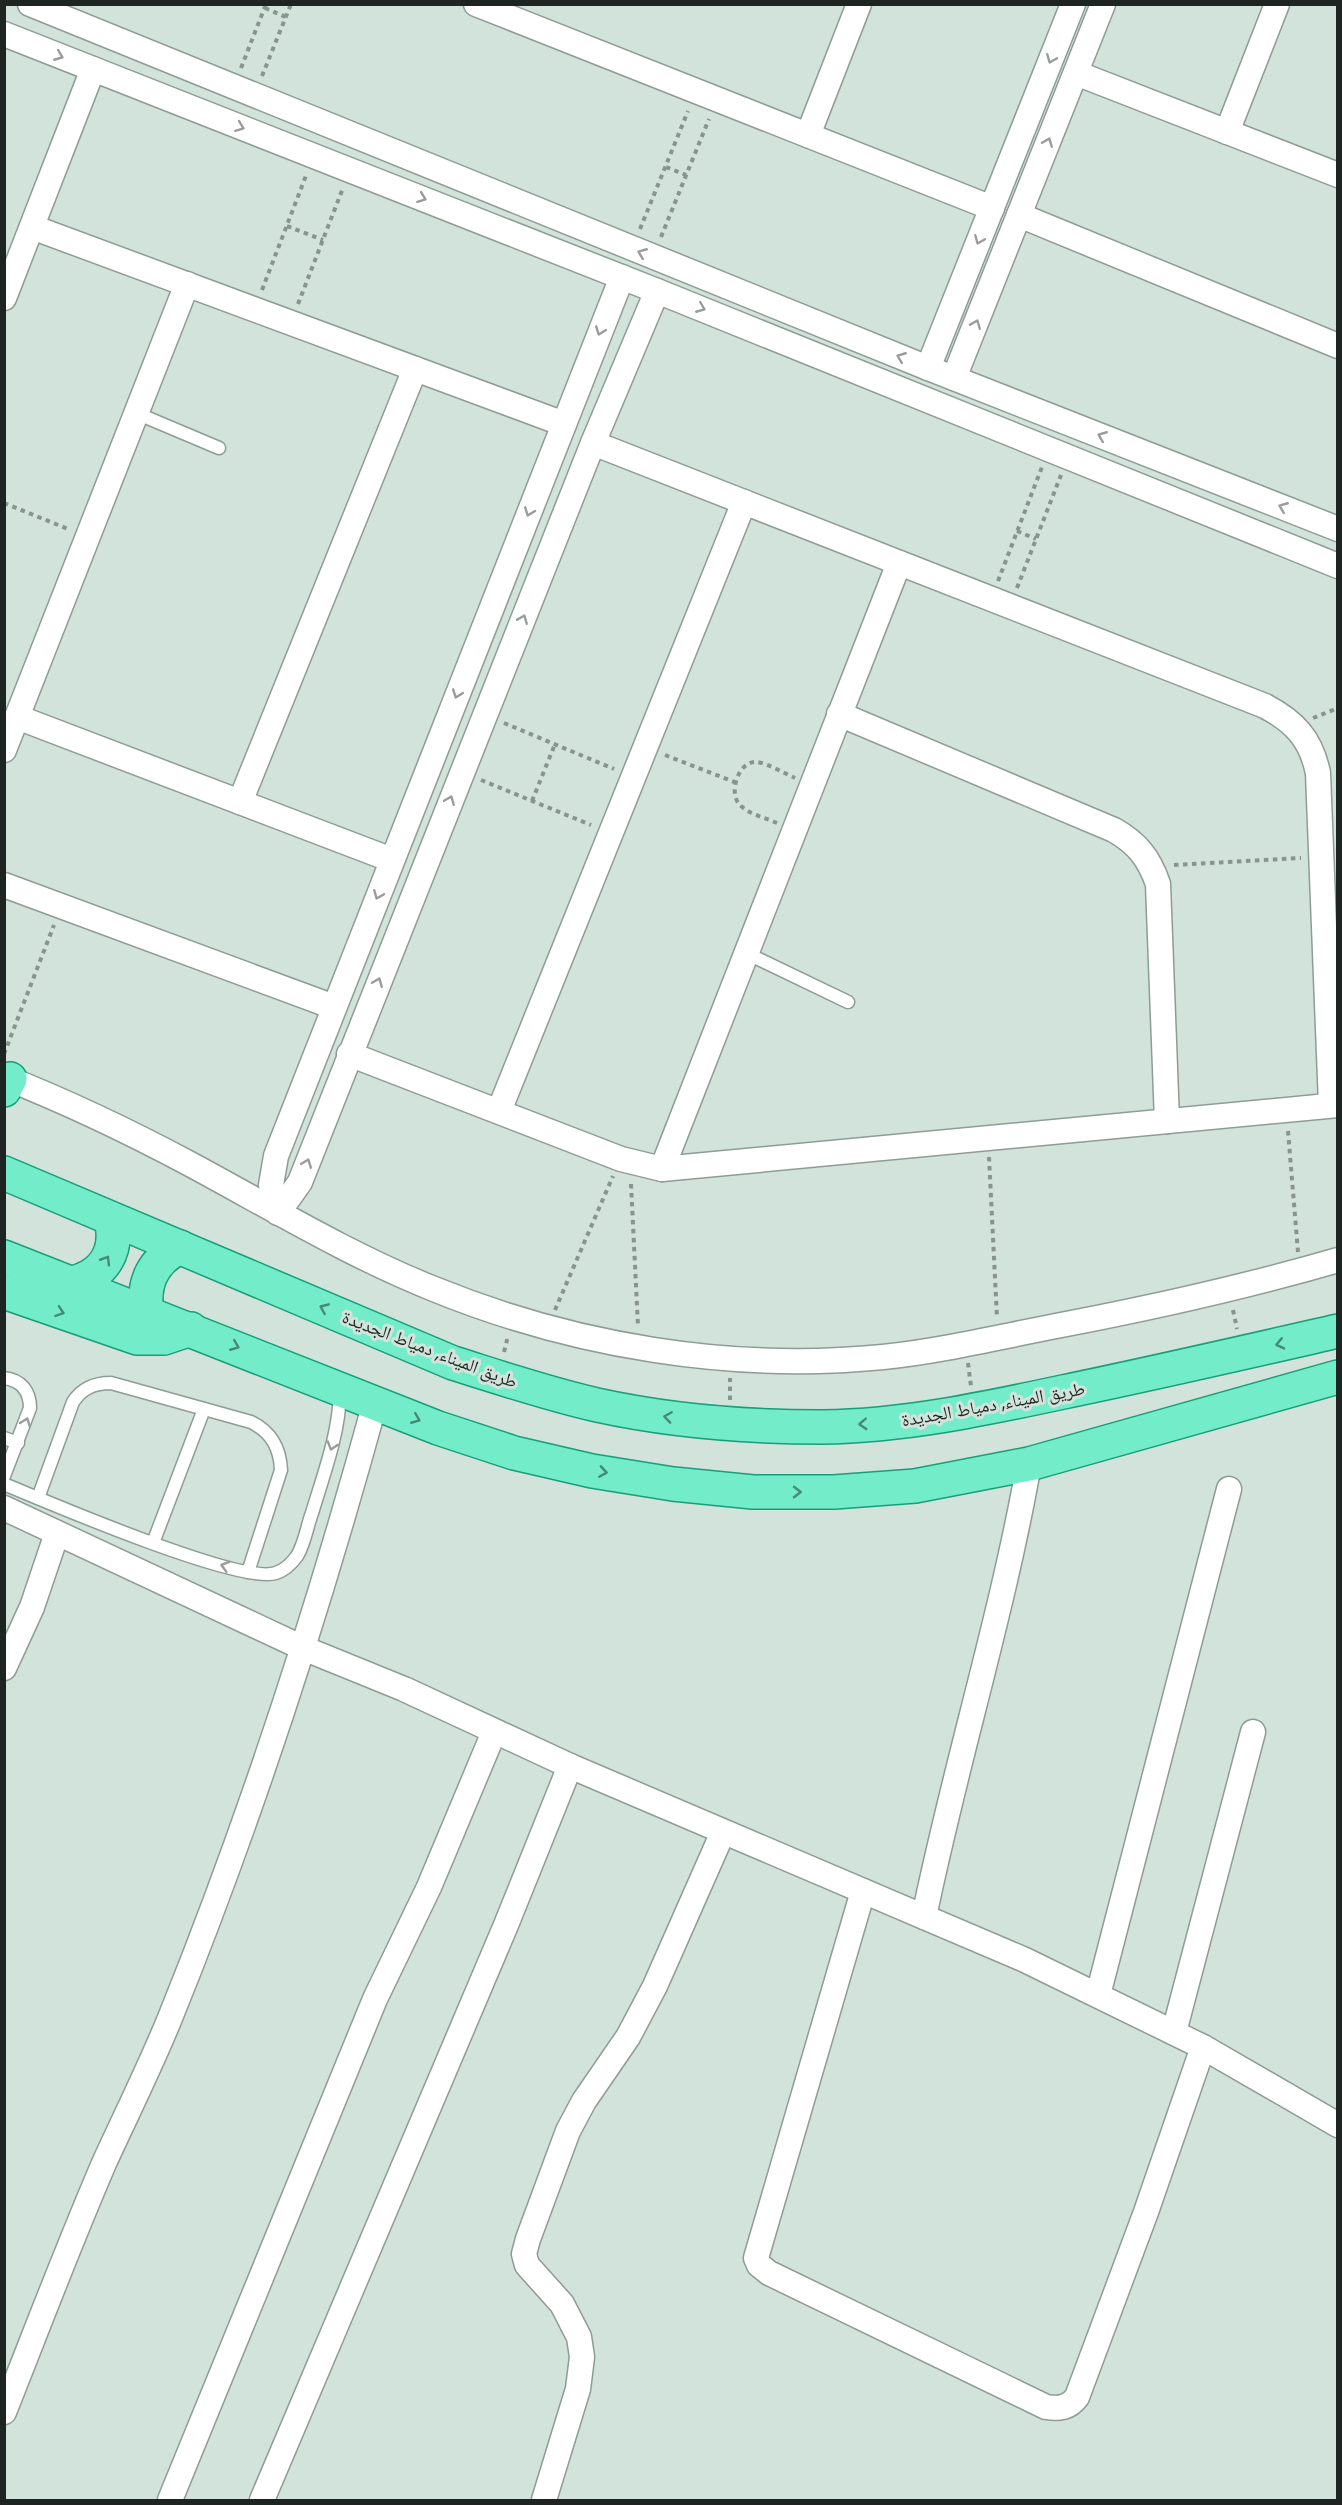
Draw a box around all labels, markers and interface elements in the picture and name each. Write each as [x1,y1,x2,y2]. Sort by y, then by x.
one-way arrow [53,49,64,61]
one-way arrow [1046,53,1058,64]
one-way arrow [234,120,245,132]
one-way arrow [1041,138,1053,149]
one-way arrow [416,191,427,204]
one-way arrow [974,234,986,245]
one-way arrow [637,247,648,260]
one-way arrow [695,301,706,313]
one-way arrow [969,319,981,330]
one-way arrow [595,325,607,336]
one-way arrow [896,352,907,364]
one-way arrow [1097,431,1108,443]
one-way arrow [1278,502,1289,515]
one-way arrow [524,506,536,517]
one-way arrow [516,615,528,626]
one-way arrow [452,688,465,699]
one-way arrow [443,796,456,806]
one-way arrow [373,889,386,900]
one-way arrow [371,977,383,988]
one-way arrow [299,1158,312,1169]
one-way arrow [99,1256,111,1266]
one-way arrow [319,1303,330,1315]
one-way arrow [54,1304,65,1317]
street label: طريق الميناء, دمياط الجديدة [339,1304,521,1394]
one-way arrow [1276,1337,1286,1350]
one-way arrow [229,1339,240,1352]
street label: طريق الميناء, دمياط الجديدة [899,1376,1087,1432]
one-way arrow [663,1411,673,1424]
one-way arrow [410,1412,421,1424]
one-way arrow [18,1417,31,1428]
one-way arrow [858,1418,867,1431]
one-way arrow [327,1440,339,1451]
one-way arrow [599,1466,608,1478]
one-way arrow [792,1486,801,1498]
one-way arrow [220,1561,231,1573]

